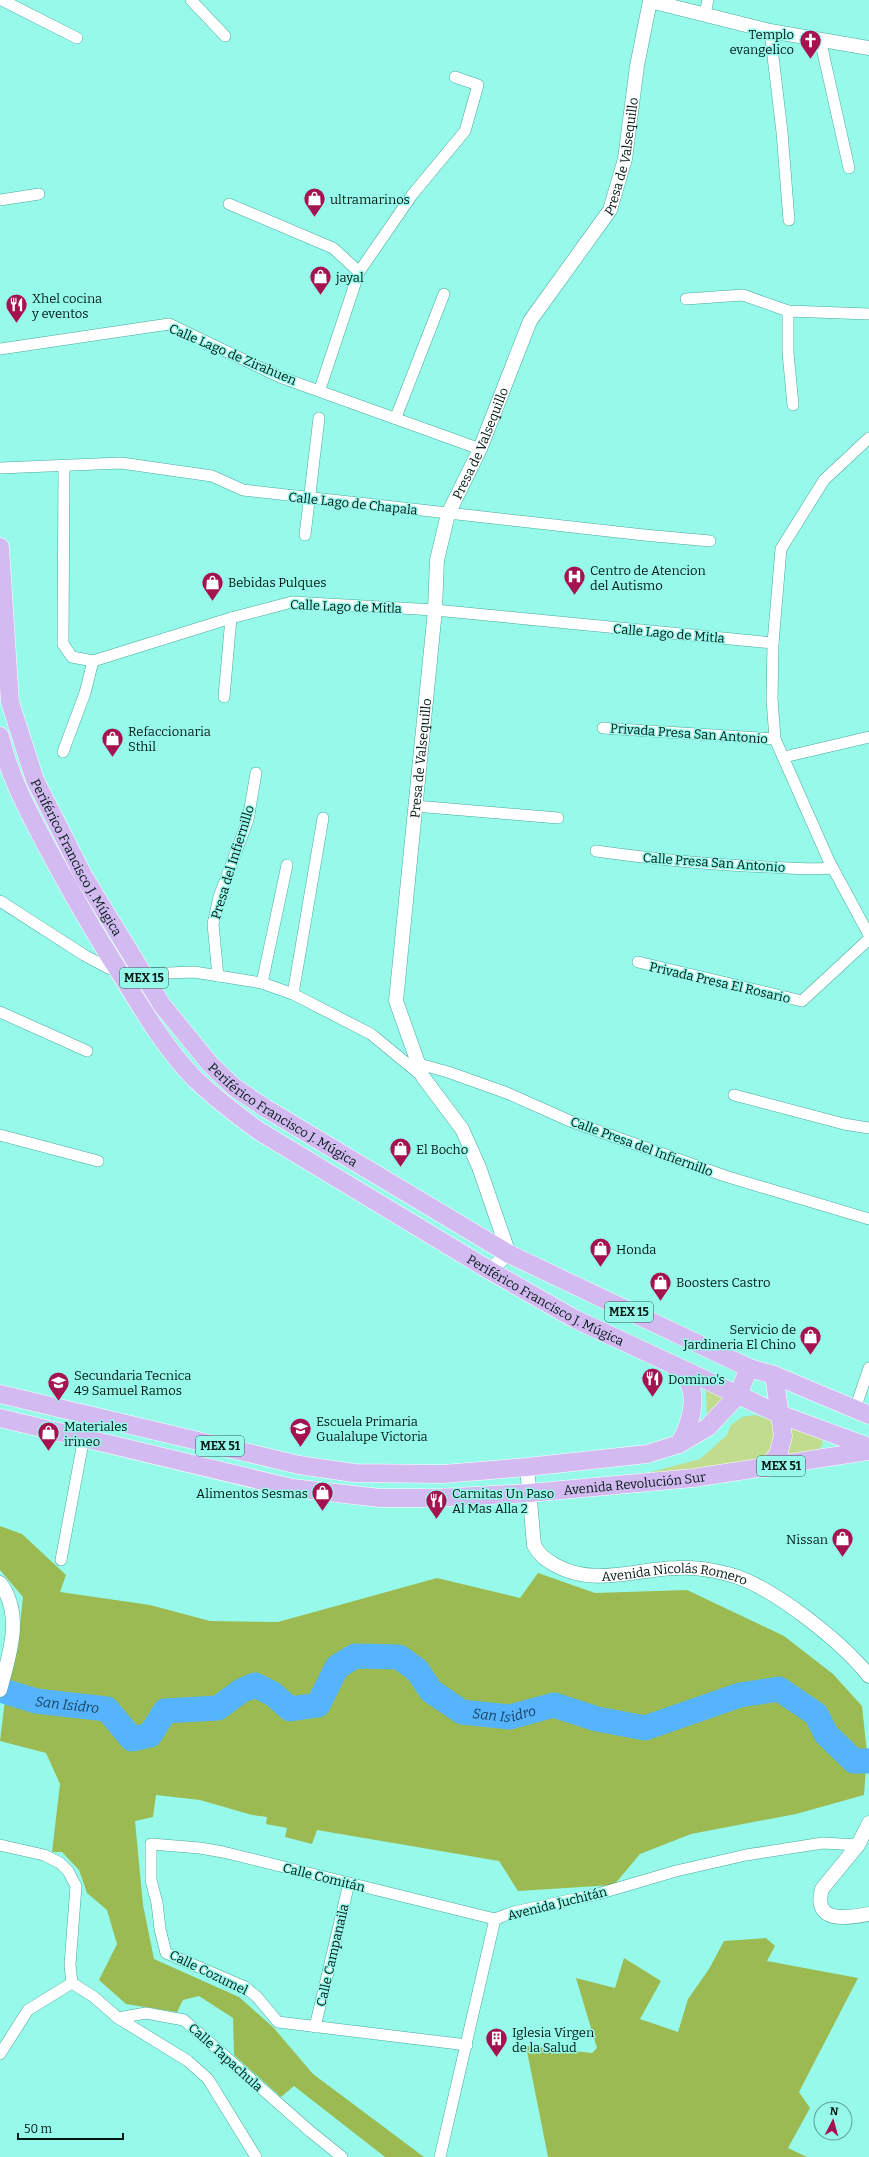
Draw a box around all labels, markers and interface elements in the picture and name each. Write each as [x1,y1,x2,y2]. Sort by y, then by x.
place label: Templo evangelico [729,27,794,57]
church icon: Templo evangelico [797,28,823,61]
street label: Presa de Valsequillo [601,97,641,219]
shop icon: ultramarinos [302,186,328,219]
place label: ultramarinos [330,192,410,207]
shop icon: jayal [307,264,333,297]
place label: jayal [335,270,364,285]
place label: Xhel cocina y eventos [31,291,102,321]
restaurant icon: Xhel cocina y eventos [3,292,29,325]
street label: Calle Lago de Zirahuen [167,321,299,388]
street label: Presa de Valsequillo [450,385,511,502]
street label: Calle Lago de Chapala [288,489,418,518]
place label: Centro de Atencion del Autismo [590,563,707,593]
hospital icon: Centro de Atencion del Autismo [561,564,587,597]
shop icon: Bebidas Pulques [199,569,225,602]
place label: Bebidas Pulques [228,575,326,590]
street label: Calle Lago de Mitla [290,597,402,616]
street label: Calle Lago de Mitla [613,621,725,646]
street label: Presa de Valsequillo [407,698,434,819]
street label: Privada Presa San Antonio [610,721,768,746]
place label: Refaccionaria Sthil [128,724,211,754]
shop icon: Refaccionaria Sthil [99,725,125,758]
street label: Periférico Francisco J. Múgica [28,776,125,939]
street label: Presa del Infiernillo [208,803,257,921]
street label: Calle Presa San Antonio [642,850,786,875]
street label: Privada Presa El Rosario [648,959,792,1006]
road number: MEX 15 [120,968,168,988]
street label: Periférico Francisco J. Múgica [205,1060,360,1170]
street label: Calle Presa del Infiernillo [568,1114,715,1179]
shop icon: El Bocho [387,1136,413,1169]
place label: El Bocho [416,1142,468,1157]
shop icon: Honda [587,1236,613,1269]
place label: Honda [616,1242,656,1257]
street label: Periférico Francisco J. Múgica [464,1252,626,1349]
shop icon: Boosters Castro [648,1269,674,1302]
place label: Boosters Castro [676,1275,771,1290]
road number: MEX 15 [605,1302,653,1322]
place label: Servicio de Jardineria El Chino [682,1322,796,1352]
shop icon: Servicio de Jardineria El Chino [798,1323,824,1356]
restaurant icon: Domino's [640,1366,666,1399]
place label: Secundaria Tecnica 49 Samuel Ramos [74,1368,191,1398]
school or university icon: Secundaria Tecnica 49 Samuel Ramos [46,1369,72,1402]
place label: Domino's [668,1372,725,1387]
place label: Escuela Primaria Gualalupe Victoria [316,1414,428,1444]
school or university icon: Escuela Primaria Gualalupe Victoria [287,1415,313,1448]
place label: Materiales irineo [64,1419,128,1449]
shop icon: Materiales irineo [35,1420,61,1453]
road number: MEX 51 [196,1436,244,1456]
road number: MEX 51 [757,1456,805,1476]
street label: Avenida Revolución Sur [563,1469,707,1498]
shop icon: Alimentos Sesmas [310,1480,336,1513]
place label: Alimentos Sesmas [196,1486,308,1501]
place label: Carnitas Un Paso Al Mas Alla 2 [452,1486,554,1516]
restaurant icon: Carnitas Un Paso Al Mas Alla 2 [423,1487,449,1520]
shop icon: Nissan [830,1526,856,1559]
place label: Nissan [786,1532,829,1547]
street label: Avenida Nicolás Romero [601,1561,750,1588]
water label: San Isidro [34,1693,100,1717]
water label: San Isidro [472,1702,538,1726]
street label: Calle Comitán [281,1860,367,1895]
street label: Avenida Juchitán [506,1884,609,1923]
street label: Calle Campanaila [313,1902,352,2008]
street label: Calle Cozumel [167,1947,251,1998]
street label: Calle Tapachula [186,2020,266,2095]
place label: Iglesia Virgen de la Salud [512,2025,595,2055]
building icon: Iglesia Virgen de la Salud [483,2026,509,2059]
north arrow [813,2101,853,2141]
text: N [829,2105,839,2119]
scale bar [18,2115,123,2141]
text: 50 m [24,2122,53,2136]

